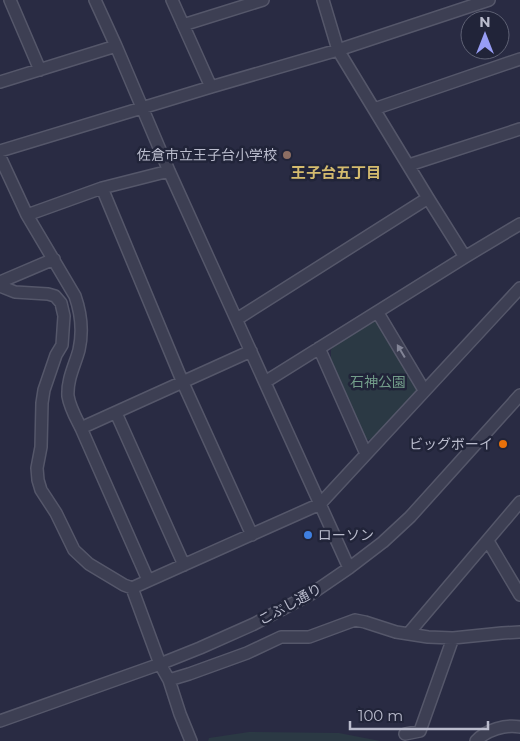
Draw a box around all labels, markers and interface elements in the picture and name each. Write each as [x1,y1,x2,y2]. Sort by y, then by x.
north arrow [460,10,510,60]
text: N [479,13,491,31]
place label: 佐倉市立王子台小学校 [137,146,277,164]
marker: 佐倉市立王子台小学校 [281,149,293,161]
district label: 王子台五丁目 [291,163,381,182]
one-way arrow [396,345,406,358]
park label: 石神公園 [350,373,406,391]
place label: ビッグボーイ [409,435,493,453]
marker: ビッグボーイ [497,438,509,450]
place label: ローソン [318,526,374,544]
marker: ローソン [302,529,314,541]
street label: こぶし通り [255,579,325,629]
scale bar [350,698,488,730]
text: 100 m [358,706,403,725]

